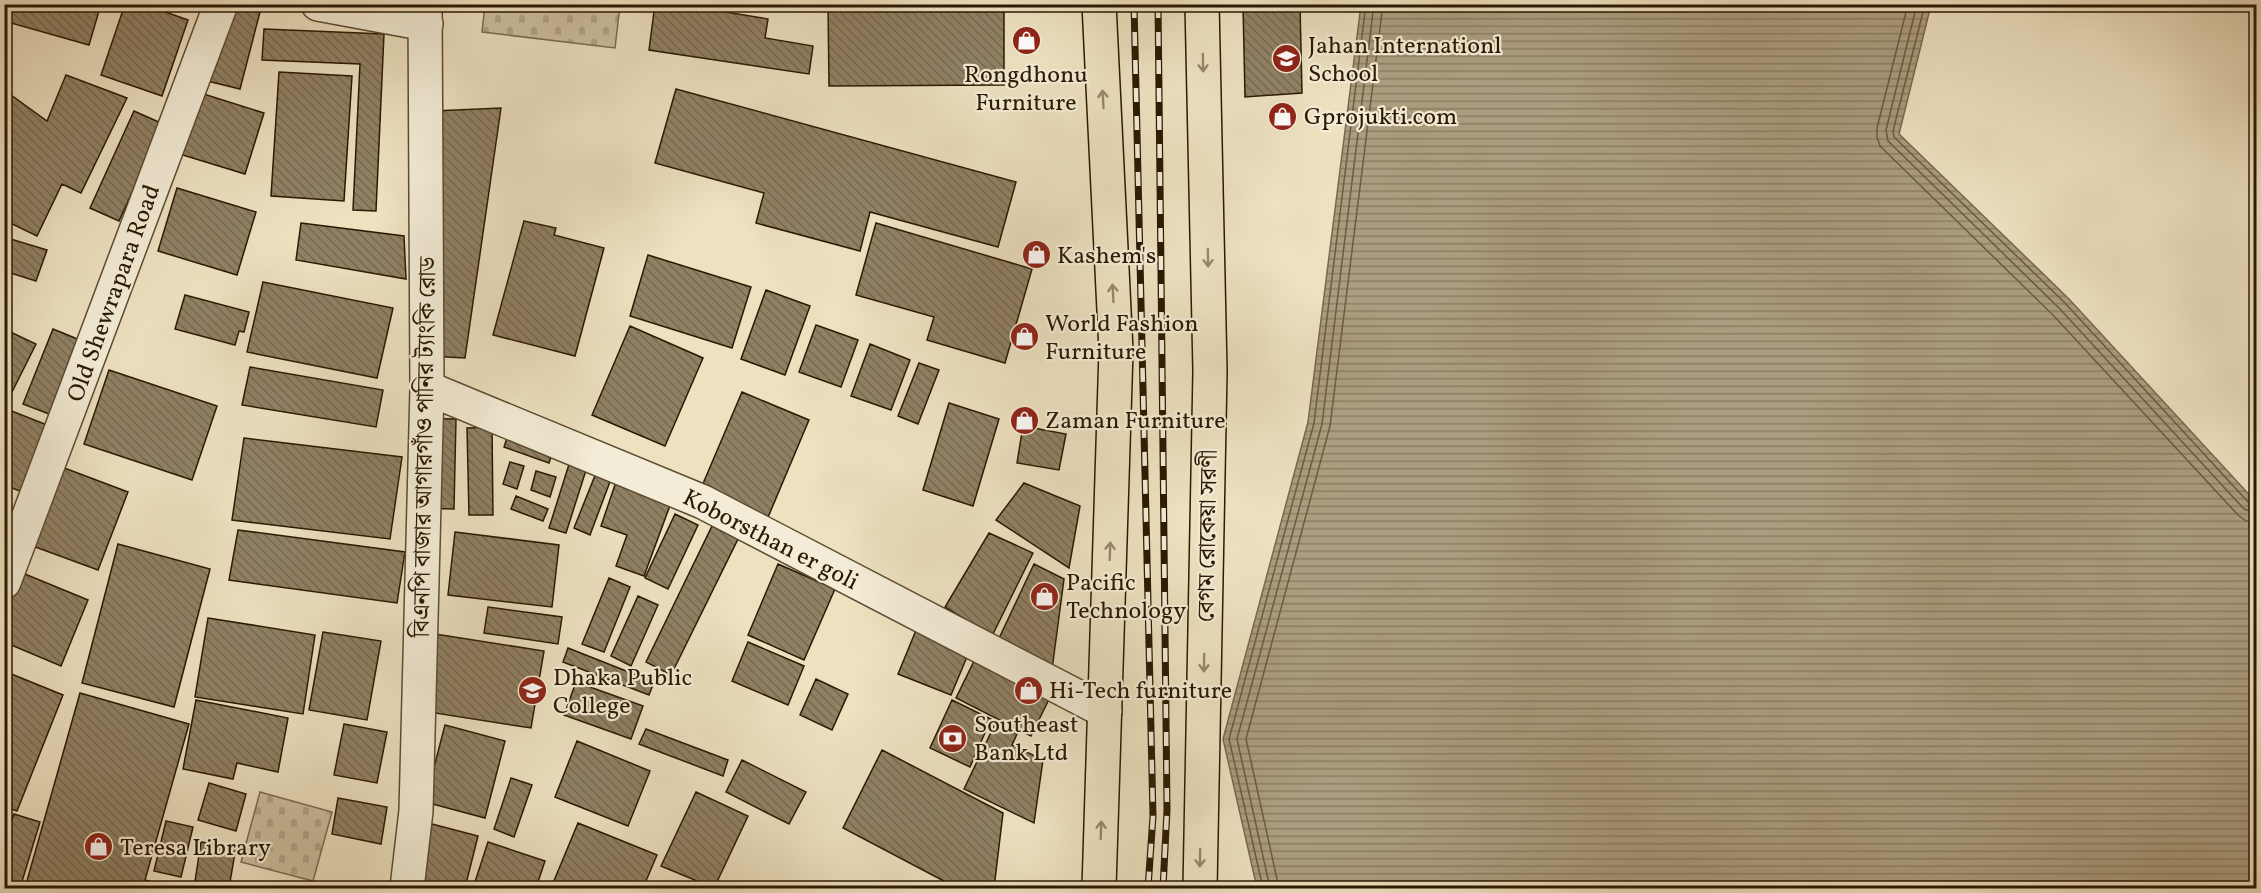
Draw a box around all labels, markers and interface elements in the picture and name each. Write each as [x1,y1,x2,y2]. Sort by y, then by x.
shop icon: Rongdhonu Furniture [1010,25,1042,57]
place label: Jahan Internationl School [1308,30,1502,92]
school or university icon: Jahan Internationl School [1271,43,1303,75]
one-way arrow [1198,52,1209,72]
place label: Rongdhonu Furniture [964,59,1088,121]
one-way arrow [1098,89,1109,109]
shop icon: Gprojukti.com [1267,100,1299,132]
place label: Gprojukti.com [1304,101,1457,135]
street label: Old Shewrapara Road [60,180,170,407]
shop icon: Kashem's [1020,239,1052,271]
place label: Kashem's [1057,240,1156,274]
one-way arrow [1202,247,1213,267]
street label: বিএনপি বাজার আগারগাঁও পানির ট্যাংকি রোড [406,255,446,639]
one-way arrow [1108,284,1119,304]
place label: World Fashion Furniture [1045,308,1199,370]
shop icon: World Fashion Furniture [1008,321,1040,353]
shop icon: Zaman Furniture [1008,404,1040,436]
place label: Zaman Furniture [1045,405,1226,439]
street label: বেগম রোকেয়া সরণী [1190,449,1228,623]
street label: Koborsthan er goli [676,482,864,600]
one-way arrow [1104,542,1116,562]
place label: Pacific Technology [1066,567,1186,629]
shop icon: Pacific Technology [1029,580,1061,612]
one-way arrow [1198,652,1210,672]
place label: Dhaka Public College [553,662,692,724]
shop icon: Hi-Tech furniture [1012,674,1044,706]
school or university icon: Dhaka Public College [516,675,548,707]
place label: Hi-Tech furniture [1049,675,1232,709]
place label: Southeast Bank Ltd [974,709,1078,771]
bank icon: Southeast Bank Ltd [937,722,969,754]
one-way arrow [1096,821,1107,841]
shop icon: Teresa Library [83,831,115,863]
place label: Teresa Library [120,832,271,866]
one-way arrow [1195,847,1206,867]

